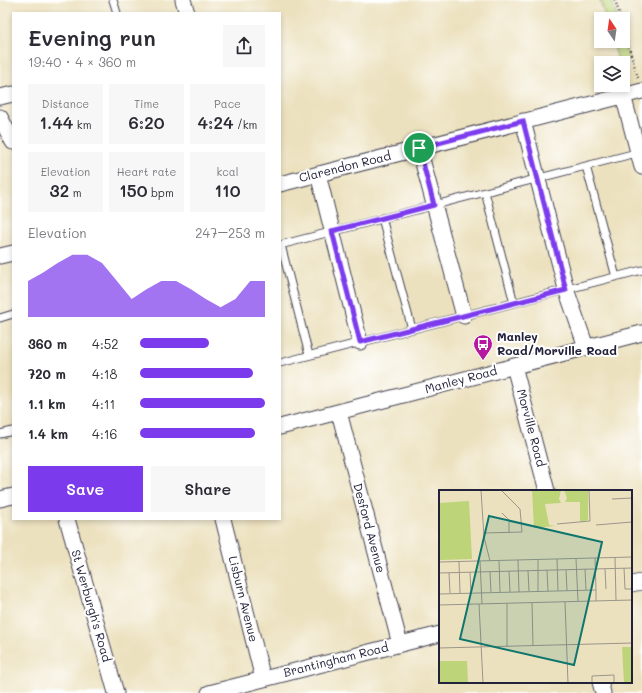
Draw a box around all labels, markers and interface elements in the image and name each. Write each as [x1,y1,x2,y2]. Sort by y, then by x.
north arrow [594,12,630,48]
map controls [594,12,630,92]
text: Evening run [28,23,156,52]
button: share [223,25,265,67]
text: 19:40 · 4 × 360 m [28,53,136,70]
button: layers [594,56,630,92]
text: Distance [42,96,89,111]
text: Time [134,96,159,111]
text: Pace [214,96,241,111]
text: 1.44 [40,111,73,133]
text: 6:20 [129,111,164,133]
text: 4:24 [198,111,233,133]
text: km [73,117,91,132]
text: /km [233,117,257,132]
pin [402,131,436,165]
icon: arrive [408,137,430,159]
street label: Clarendon Road [297,147,393,185]
text: Elevation [41,164,90,179]
text: Heart rate [117,164,176,179]
text: kcal [217,164,238,179]
text: 32 [50,179,69,201]
text: 150 [119,179,148,201]
text: 110 [215,179,240,201]
text: m [69,185,81,200]
text: bpm [148,185,174,200]
text: Elevation [28,224,86,241]
text: 247–253 m [195,224,265,241]
place label: Manley Road/Morville Road [497,328,617,358]
bus stop icon: Manley Road/Morville Road [472,333,494,361]
text: 360 m [28,335,67,352]
text: 4:52 [92,335,118,352]
street label: Manley Road [423,362,499,396]
text: 720 m [28,365,66,382]
text: 4:18 [92,365,117,382]
street label: Morville Road [514,387,550,469]
text: 1.1 km [28,395,66,412]
text: 4:11 [92,395,115,412]
text: 1.4 km [28,425,68,442]
text: 4:16 [92,425,117,442]
button: Save [28,466,143,512]
button: Share [151,466,265,512]
street label: Desford Avenue [350,481,390,574]
inset map [439,490,632,683]
street label: St Werburgh's Road [68,548,116,664]
street label: Lisburn Avenue [226,554,262,643]
street label: Brantingham Road [282,638,390,680]

